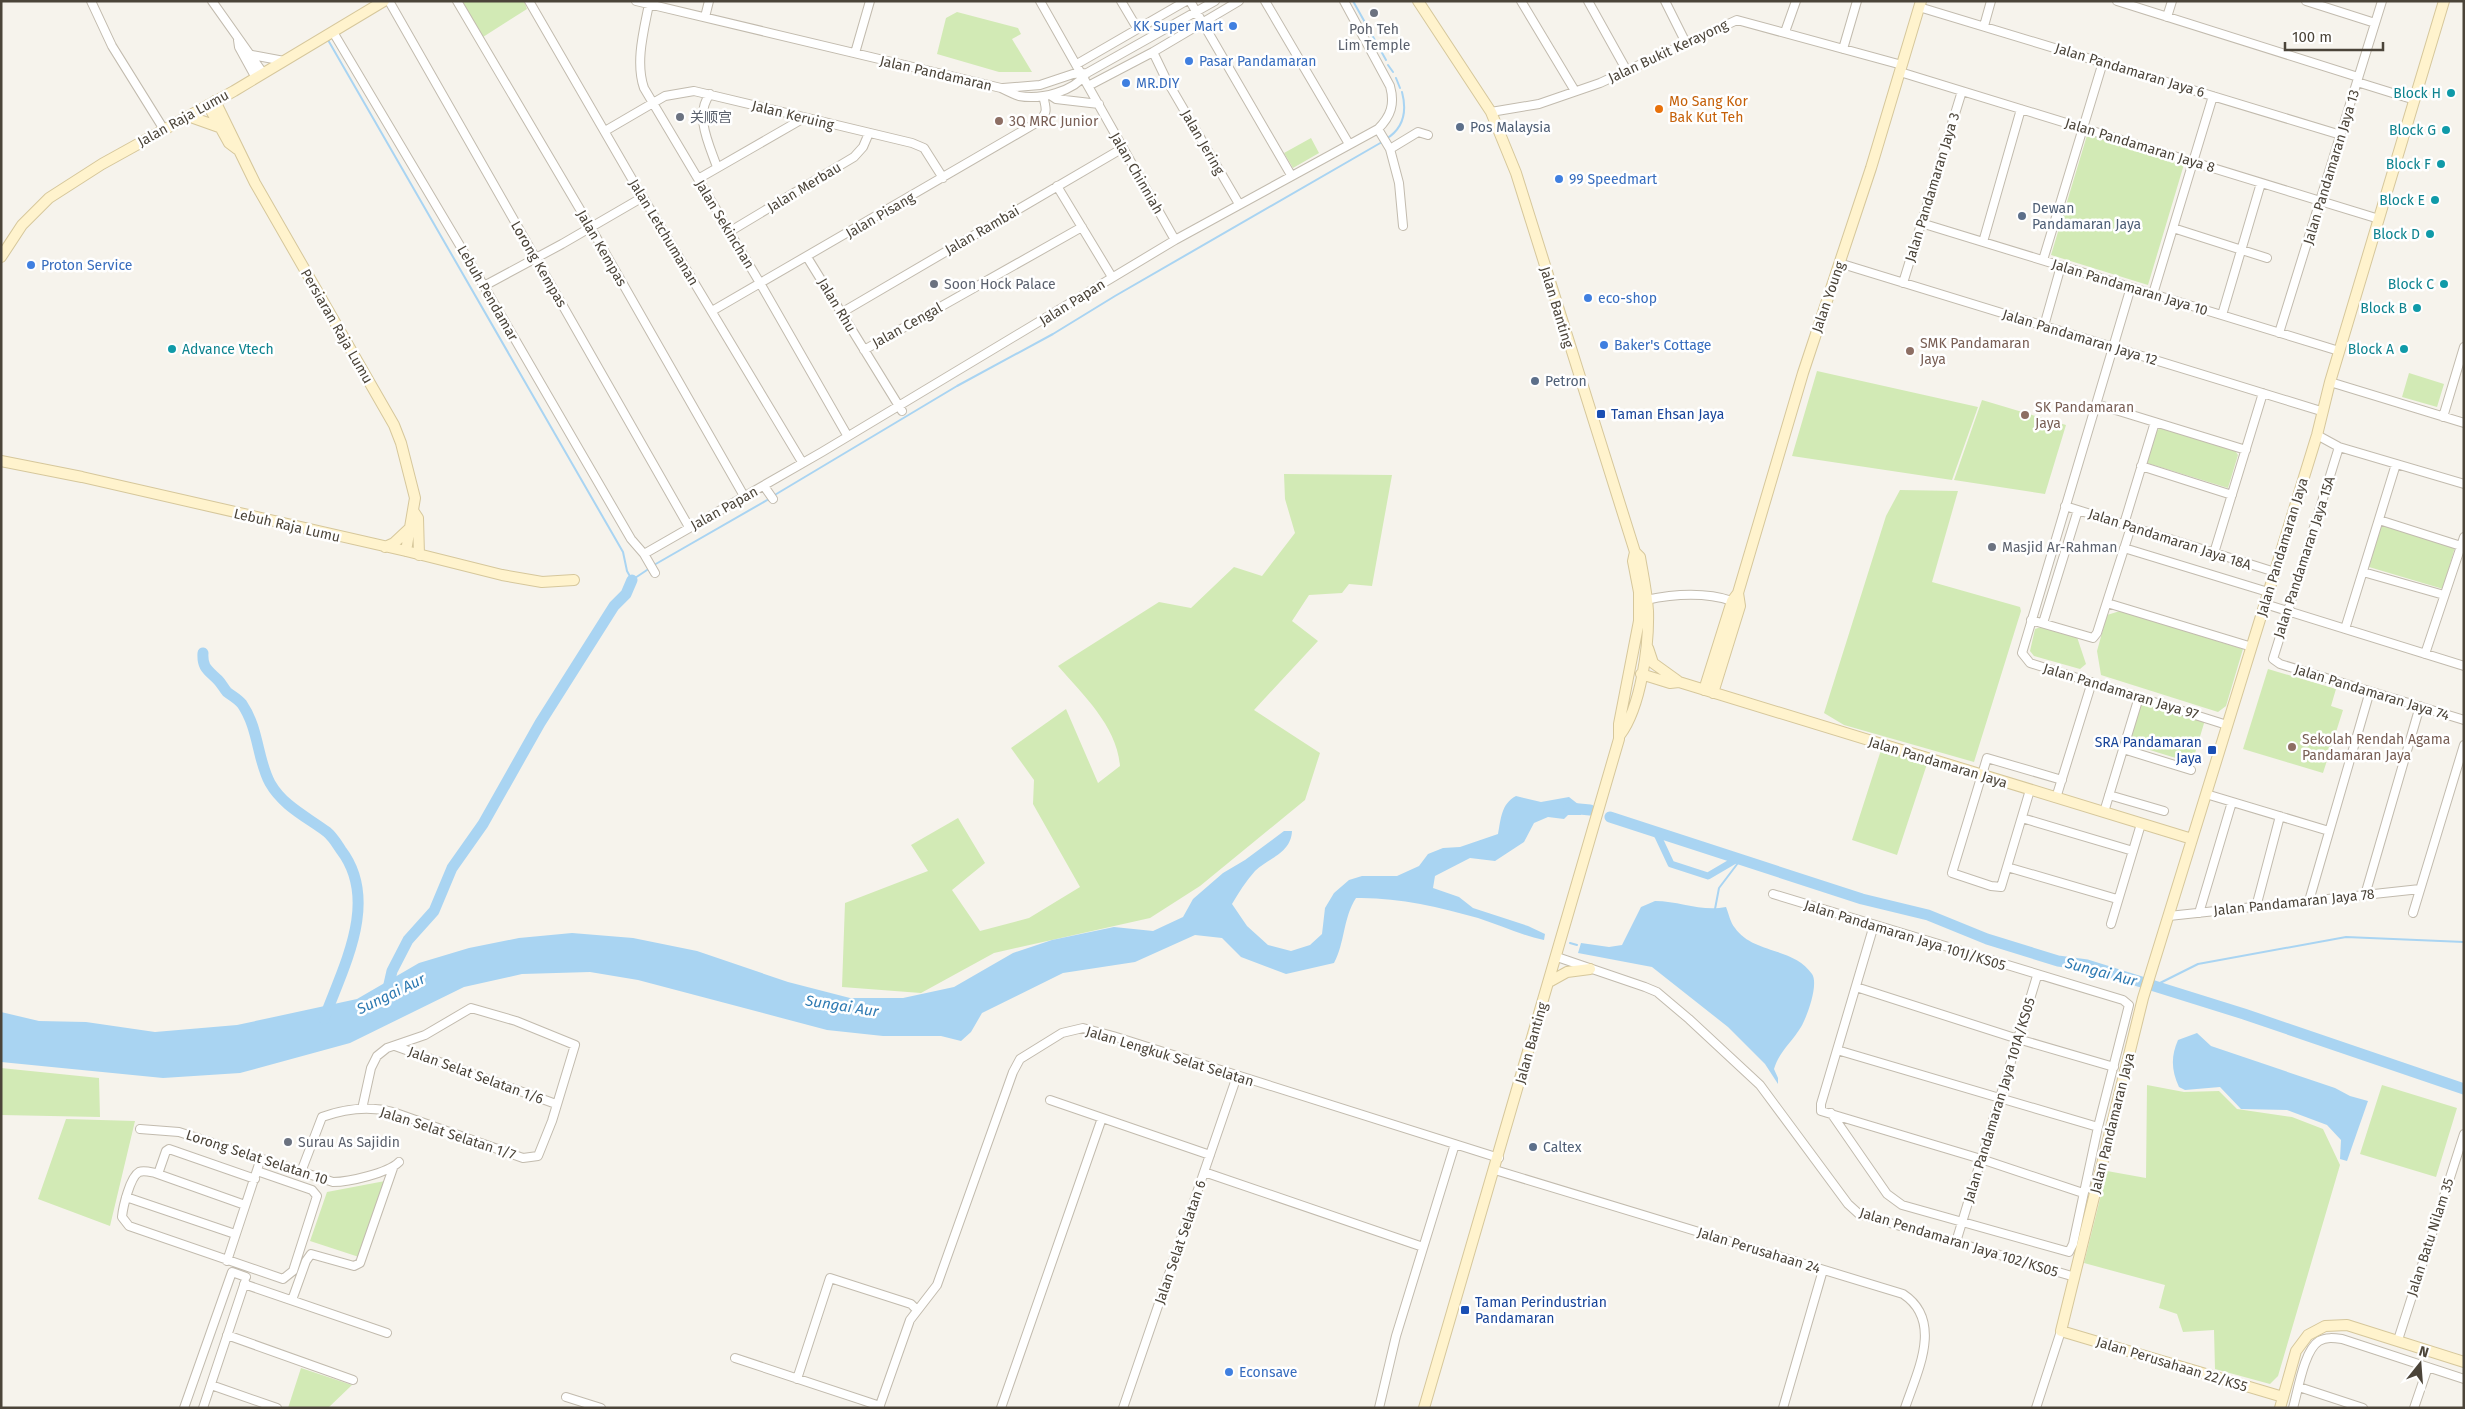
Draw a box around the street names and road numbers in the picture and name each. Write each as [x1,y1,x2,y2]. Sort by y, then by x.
street label: Jalan Bukit Kerayong [1606,16,1732,87]
street label: Jalan Pandamaran Jaya 6 [2053,40,2207,101]
street label: Jalan Pandamaran [878,52,994,95]
street label: Jalan Raja Lumu [135,86,232,150]
street label: Jalan Pandamaran Jaya 13 [2300,88,2363,247]
street label: Jalan Keruing [750,97,836,134]
street label: Jalan Jering [1177,107,1228,178]
street label: Jalan Pandamaran Jaya 3 [1902,110,1963,264]
street label: Jalan Pandamaran Jaya 8 [2063,115,2217,176]
street label: Jalan Chinniah [1106,129,1167,217]
street label: Jalan Merbau [764,159,844,216]
street label: Jalan Letchumanan [625,176,702,289]
street label: Jalan Sekinchan [691,177,758,272]
street label: Jalan Pisang [843,188,918,242]
street label: Jalan Rambai [942,202,1022,259]
street label: Jalan Kempas [573,207,630,290]
street label: Lorong Kempas [507,218,570,311]
street label: Lebuh Pendamar [453,243,522,344]
street label: Jalan Pandamaran Jaya 10 [2050,256,2210,319]
street label: Jalan Young [1808,259,1849,335]
street label: Jalan Banting [1536,264,1577,351]
street label: Persiaran Raja Lumu [297,266,376,386]
street label: Jalan Rhu [814,275,859,335]
street label: Jalan Papan [1036,276,1108,329]
street label: Jalan Cengal [869,299,945,352]
street label: Jalan Pandamaran Jaya 12 [2000,306,2159,369]
street label: Jalan Pandamaran Jaya 15A [2270,474,2339,640]
street label: Jalan Pandamaran Jaya [2253,476,2312,619]
street label: Jalan Papan [688,483,761,534]
street label: Lebuh Raja Lumu [232,505,342,546]
street label: Jalan Pandamaran Jaya 18A [2086,505,2253,574]
street label: Jalan Pandamaran Jaya 97 [2041,660,2201,723]
street label: Jalan Pandamaran Jaya 74 [2292,661,2452,724]
street label: Jalan Pandamaran Jaya [1866,733,2009,792]
street label: Jalan Pandamaran Jaya 78 [2213,886,2376,919]
street label: Jalan Pandamaran Jaya 101J/KS05 [1802,897,2008,974]
street label: Jalan Pandamaran Jaya 101A/KS05 [1960,996,2039,1205]
street label: Jalan Banting [1512,1000,1551,1086]
street label: Jalan Lengkuk Selat Selatan [1084,1023,1256,1090]
street label: Jalan Selat Selatan 1/6 [406,1043,546,1108]
street label: Jalan Pandamaran Jaya [2087,1051,2138,1195]
street label: Jalan Selat Selatan 1/7 [378,1103,518,1163]
street label: Lorong Selat Selatan 10 [184,1127,330,1188]
street label: Jalan Batu Nilam 35 [2403,1176,2458,1298]
street label: Jalan Selat Selatan 6 [1151,1178,1210,1306]
street label: Jalan Pendamaran Jaya 102/KS05 [1857,1204,2060,1281]
street label: Jalan Perusahaan 24 [1695,1224,1823,1277]
street label: Jalan Perusahaan 22/KS5 [2094,1333,2250,1396]

